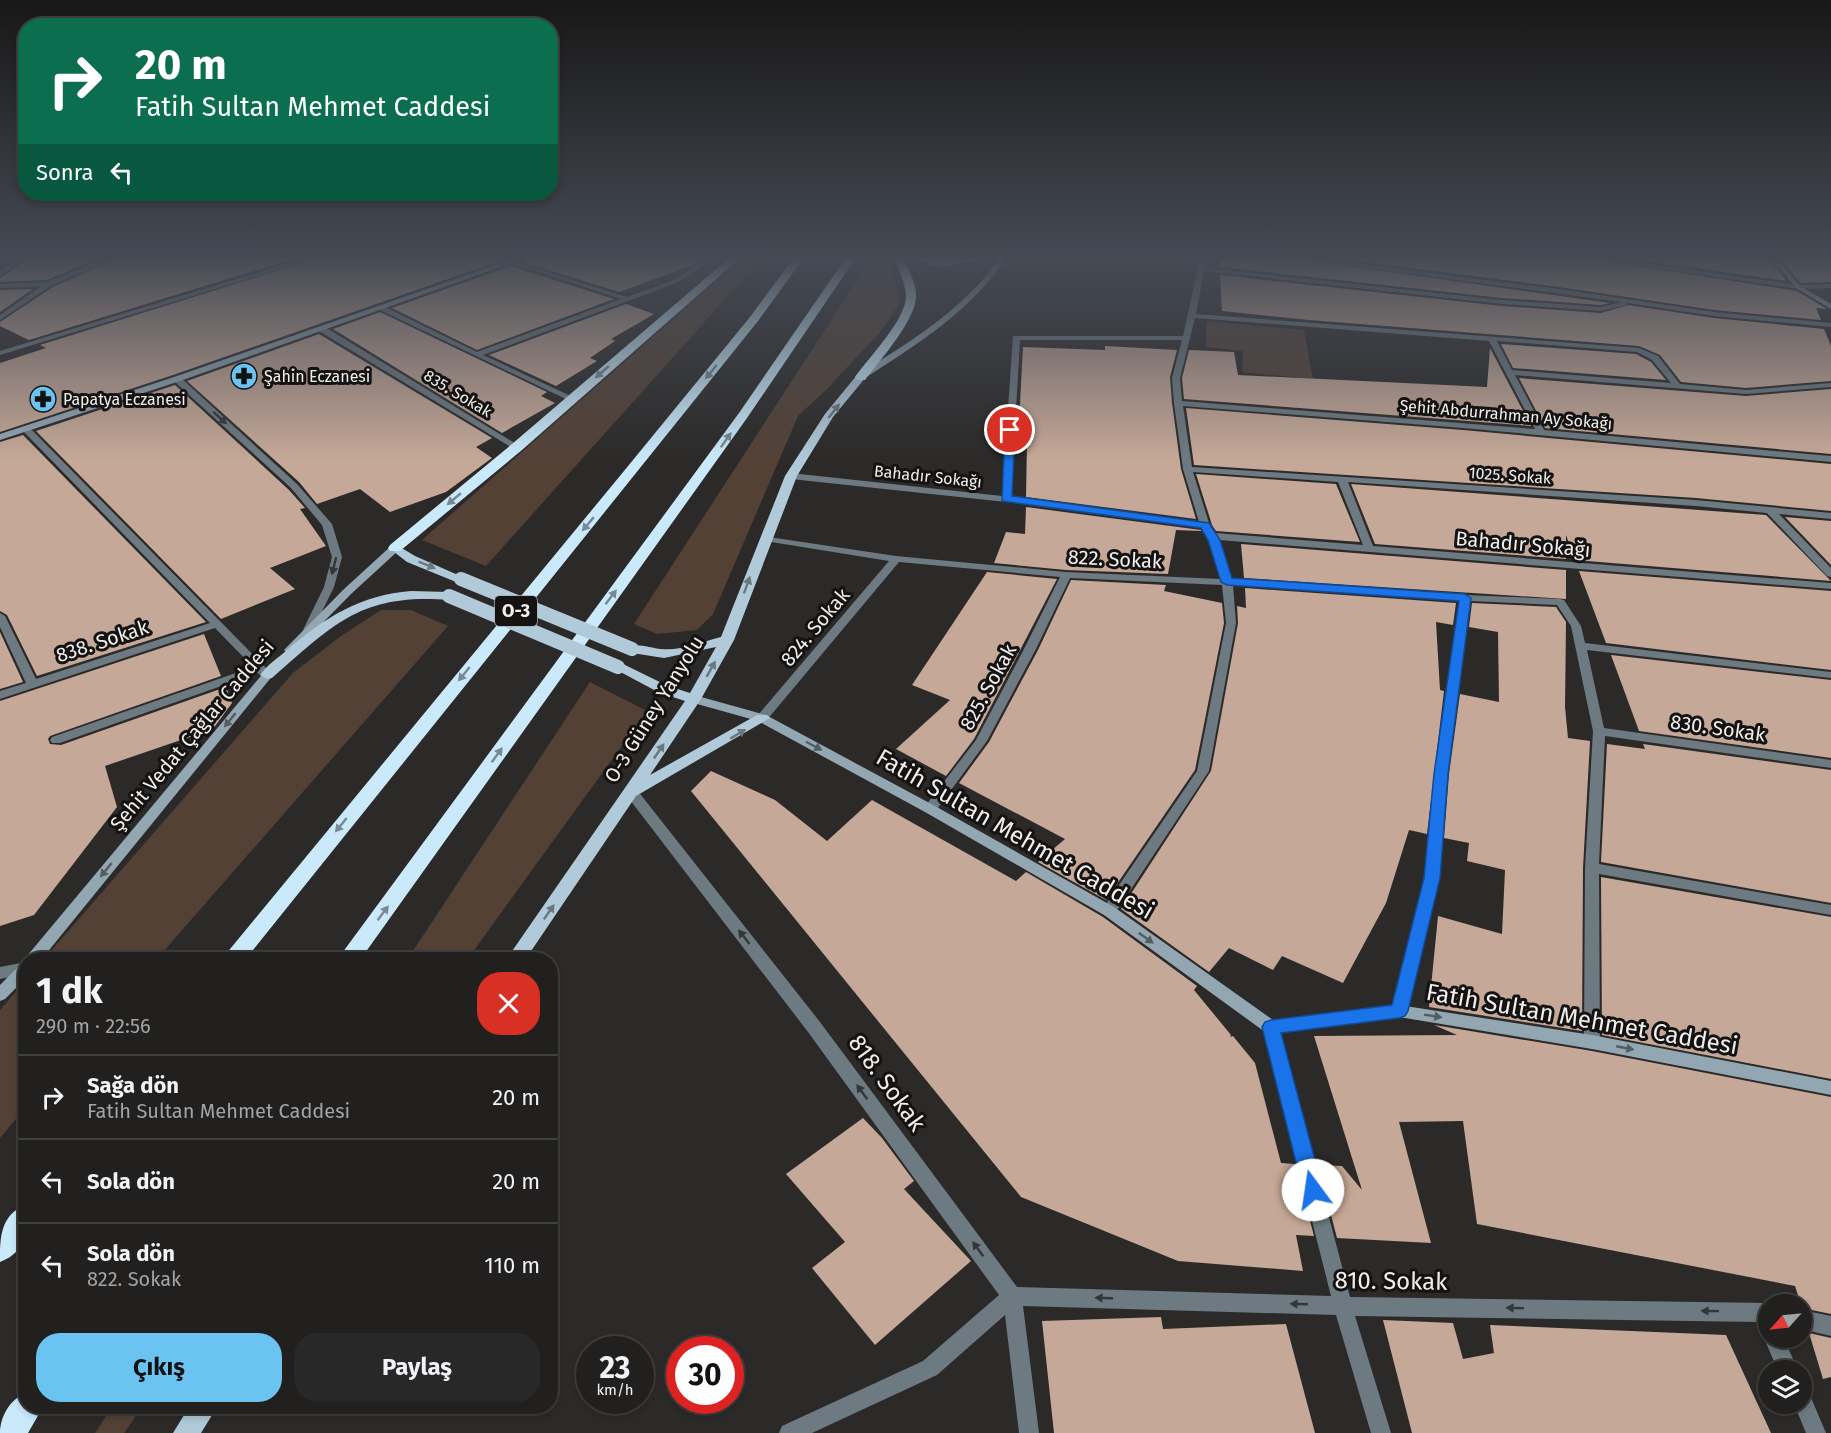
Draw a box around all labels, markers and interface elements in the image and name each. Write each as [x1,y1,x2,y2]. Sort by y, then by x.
text: 20 m [135,40,227,90]
icon: right [36,42,114,120]
text: Fatih Sultan Mehmet Caddesi [135,91,490,123]
icon: left [105,156,138,189]
text: Sonra [36,159,93,186]
pharmacy icon: Şahin Eczanesi [229,361,259,391]
one-way arrow [594,365,610,378]
one-way arrow [706,365,718,380]
street label: 835. Sokak [420,366,496,422]
place label: Şahin Eczanesi [264,367,370,387]
pharmacy icon: Papatya Eczanesi [28,384,58,414]
place label: Papatya Eczanesi [63,390,186,409]
street label: Şehit Abdurrahman Ay Sokağı [1399,396,1613,434]
one-way arrow [827,404,839,419]
pin [984,404,1035,455]
one-way arrow [212,411,227,424]
icon: arrive [993,413,1026,446]
one-way arrow [720,432,732,447]
street label: Bahadır Sokağı [873,461,983,492]
street label: 1025. Sokak [1468,463,1553,488]
one-way arrow [446,492,462,505]
one-way arrow [582,516,595,532]
street label: Bahadır Sokağı [1454,526,1592,562]
street label: 822. Sokak [1067,545,1163,573]
one-way arrow [329,557,339,575]
one-way arrow [418,561,436,570]
one-way arrow [743,576,753,594]
street label: 824. Sokak [775,582,855,671]
one-way arrow [605,590,617,605]
road number: O-3 [495,596,537,626]
street label: 838. Sokak [53,615,152,667]
street label: O-3 Güney Yanyolu [599,631,709,787]
street label: Şehit Vedat Çağlar Caddesi [105,635,280,836]
street label: 825. Sokak [955,639,1022,734]
one-way arrow [705,661,716,677]
one-way arrow [458,666,471,681]
street label: 830. Sokak [1669,709,1768,747]
one-way arrow [223,712,236,728]
one-way arrow [730,728,746,739]
one-way arrow [806,741,823,751]
street label: Fatih Sultan Mehmet Caddesi [871,743,1159,925]
one-way arrow [653,744,665,760]
one-way arrow [490,747,502,762]
one-way arrow [335,818,348,833]
one-way arrow [100,862,113,877]
one-way arrow [543,904,554,920]
one-way arrow [376,906,388,921]
one-way arrow [738,929,750,944]
one-way arrow [1138,932,1154,944]
text: 1 dk [36,969,103,1013]
button: close [477,972,540,1035]
street label: Fatih Sultan Mehmet Caddesi [1424,978,1740,1060]
one-way arrow [1424,1012,1443,1021]
text: 290 m · 22:56 [36,1014,151,1038]
street label: 818. Sokak [843,1029,932,1137]
one-way arrow [1616,1044,1635,1053]
text: Sağa dön [87,1072,179,1099]
icon: right [36,1081,69,1114]
text: 20 m [492,1084,540,1111]
one-way arrow [856,1084,868,1099]
text: Fatih Sultan Mehmet Caddesi [87,1099,350,1123]
position arrow [1281,1158,1345,1222]
icon: left [36,1165,69,1198]
text: Sola dön [87,1168,175,1195]
text: 20 m [492,1168,540,1195]
text: Sola dön [87,1240,175,1267]
one-way arrow [972,1241,984,1256]
icon: left [36,1249,69,1282]
text: 110 m [484,1252,540,1279]
street label: 810. Sokak [1334,1266,1448,1296]
text: 822. Sokak [87,1267,181,1291]
one-way arrow [1095,1294,1114,1303]
north arrow [1758,1294,1812,1348]
map controls [1758,1294,1812,1414]
one-way arrow [1290,1300,1309,1309]
one-way arrow [1506,1303,1525,1313]
one-way arrow [1701,1306,1720,1316]
button: Çıkış [36,1333,282,1402]
button: Paylaş [294,1333,540,1402]
speed limit sign: 30 [666,1336,744,1414]
text: 23 [600,1350,630,1386]
button: layers [1758,1360,1812,1414]
text: km/h [596,1381,634,1399]

